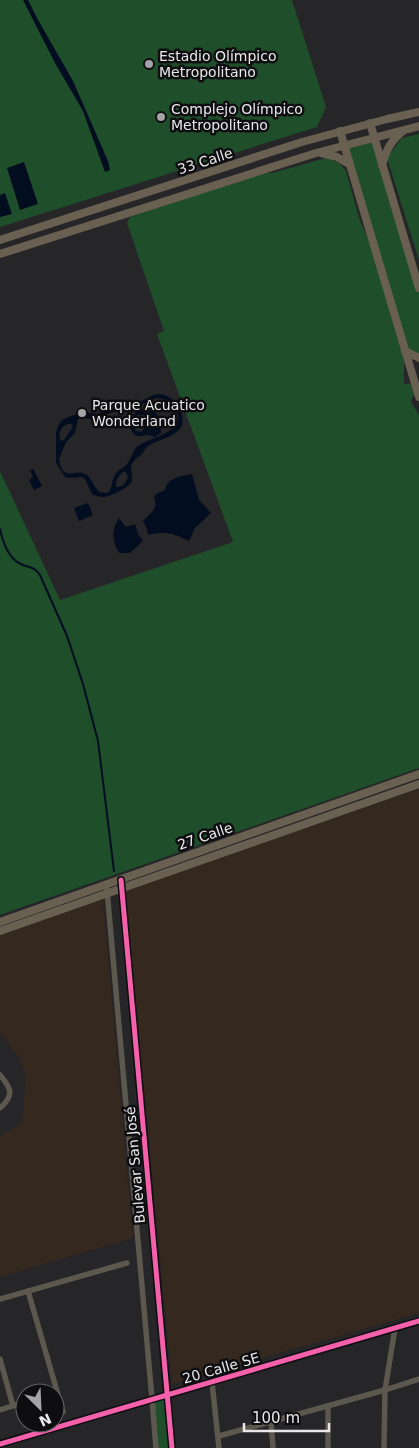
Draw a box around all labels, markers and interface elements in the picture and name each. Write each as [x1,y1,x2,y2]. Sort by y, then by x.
place label: Estadio Olímpico Metropolitano [159,48,276,80]
marker: Estadio Olímpico Metropolitano [143,58,155,70]
place label: Complejo Olímpico Metropolitano [171,101,303,133]
marker: Complejo Olímpico Metropolitano [155,111,167,123]
street label: 33 Calle [175,145,235,177]
place label: Parque Acuatico Wonderland [92,397,205,429]
marker: Parque Acuatico Wonderland [76,407,88,419]
street label: 27 Calle [175,819,235,853]
street label: Bulevar San José [122,1106,148,1224]
street label: 20 Calle SE [181,1349,261,1387]
north arrow [15,1383,65,1433]
scale bar [244,1400,329,1432]
text: 100 m [252,1409,300,1427]
text: N [37,1410,54,1430]

